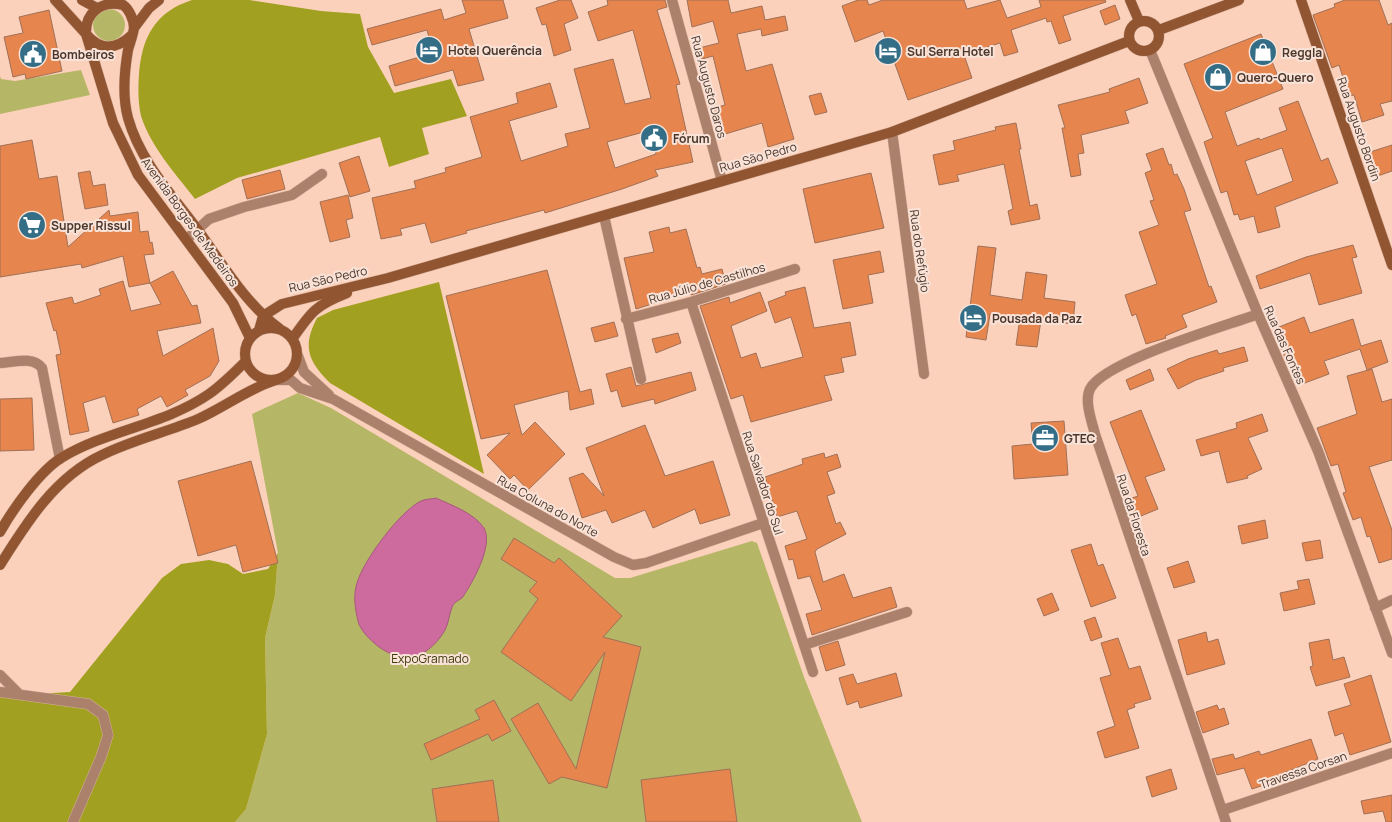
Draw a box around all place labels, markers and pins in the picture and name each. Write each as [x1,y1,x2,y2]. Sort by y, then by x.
hotel icon: Hotel Querência [414,35,444,65]
hotel icon: Sul Serra Hotel [873,36,903,66]
shop icon: Reggla [1248,37,1278,67]
public building icon: Bombeiros [18,39,48,69]
place label: Hotel Querência [448,42,542,59]
place label: Sul Serra Hotel [907,43,994,60]
place label: Reggla [1282,44,1322,61]
place label: Bombeiros [52,46,115,63]
shop icon: Quero-Quero [1203,62,1233,92]
place label: Quero-Quero [1237,69,1314,86]
public building icon: Fórum [639,123,669,153]
place label: Fórum [673,130,710,147]
supermarket icon: Supper Rissul [17,210,47,240]
place label: Supper Rissul [51,217,131,234]
hotel icon: Pousada da Paz [958,303,988,333]
place label: Pousada da Paz [992,310,1082,327]
office icon: GTEC [1030,423,1060,453]
place label: GTEC [1064,430,1096,447]

